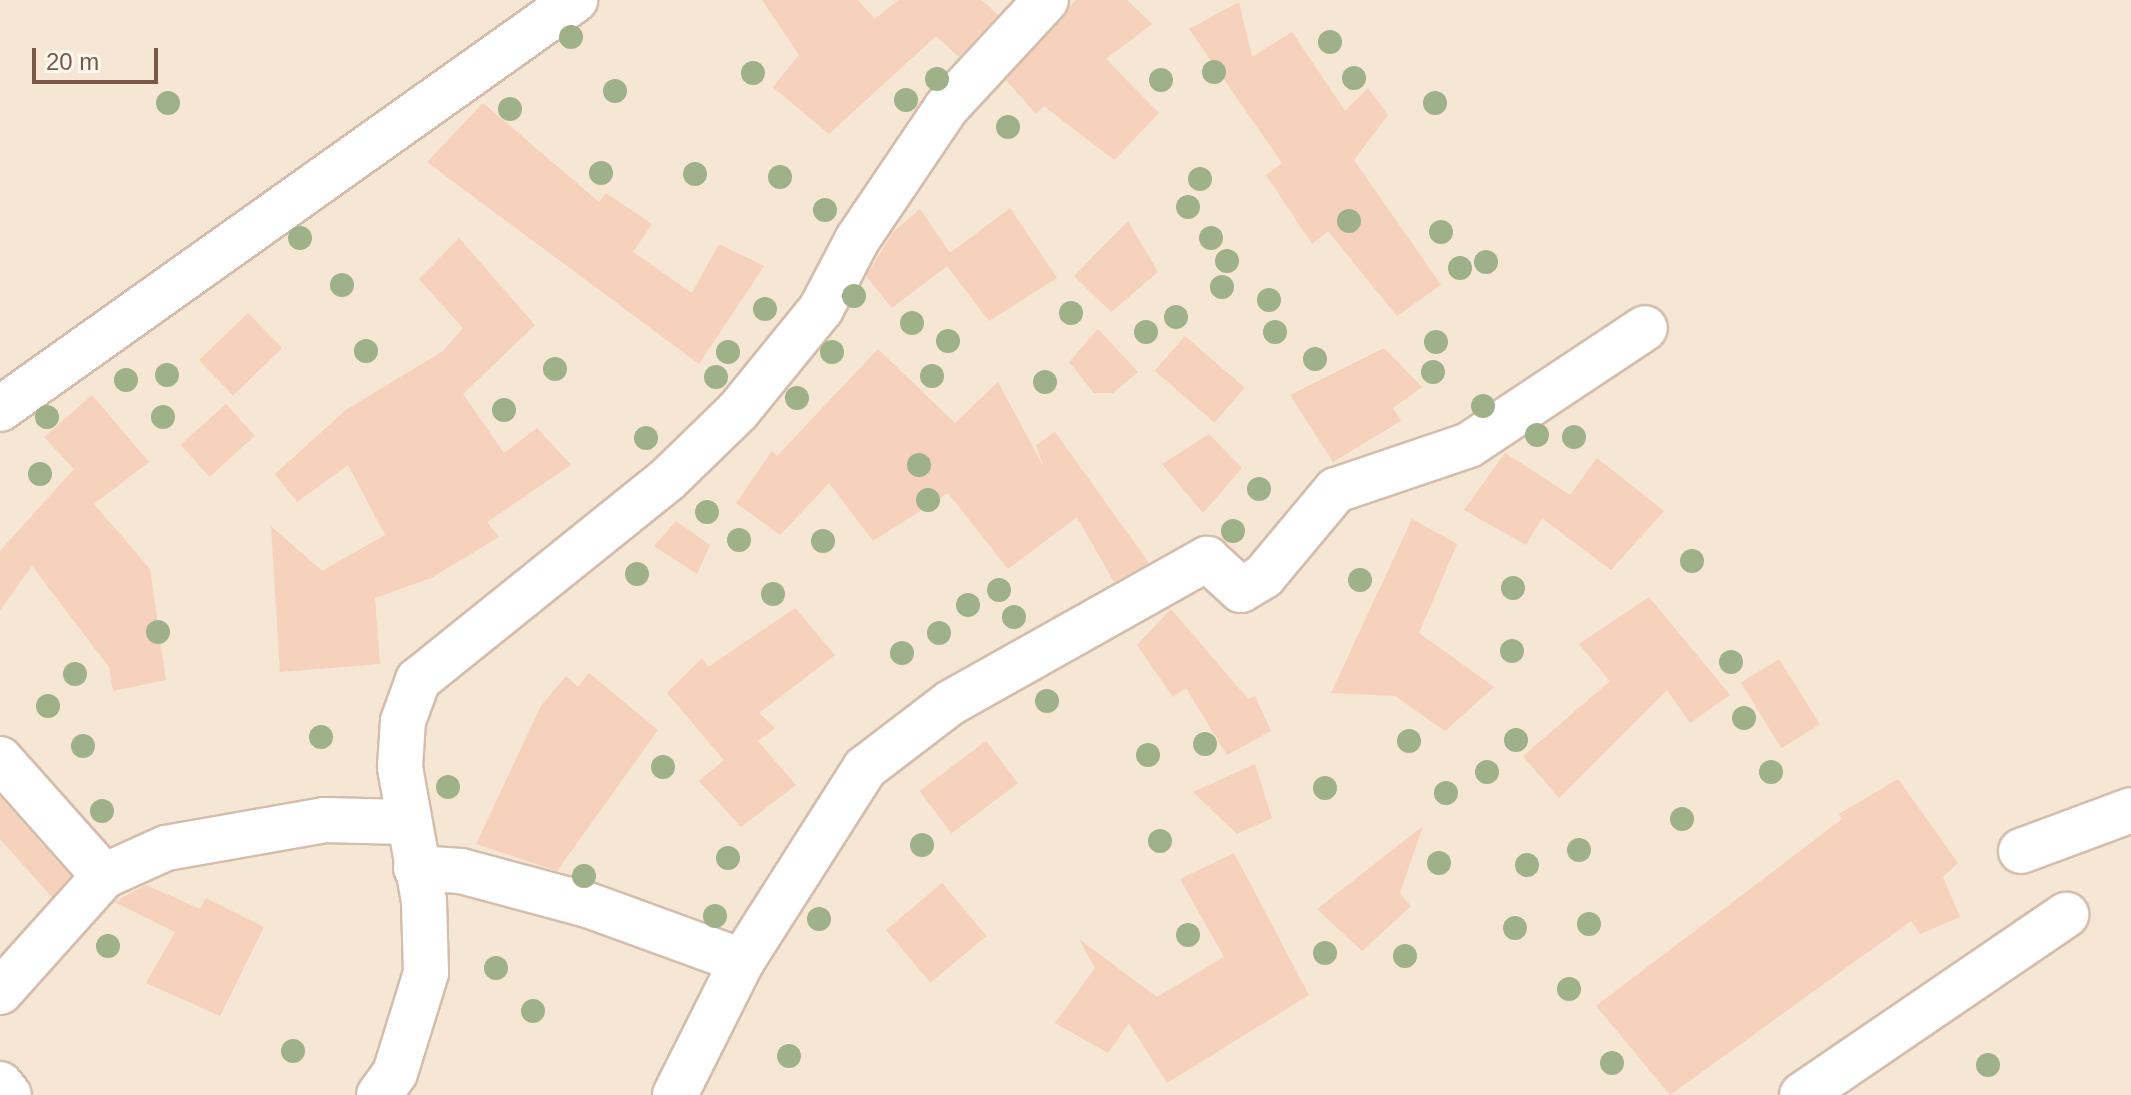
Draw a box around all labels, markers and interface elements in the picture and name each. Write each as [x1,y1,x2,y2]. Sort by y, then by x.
scale bar [36,32,162,82]
text: 20 m [46,48,99,75]

